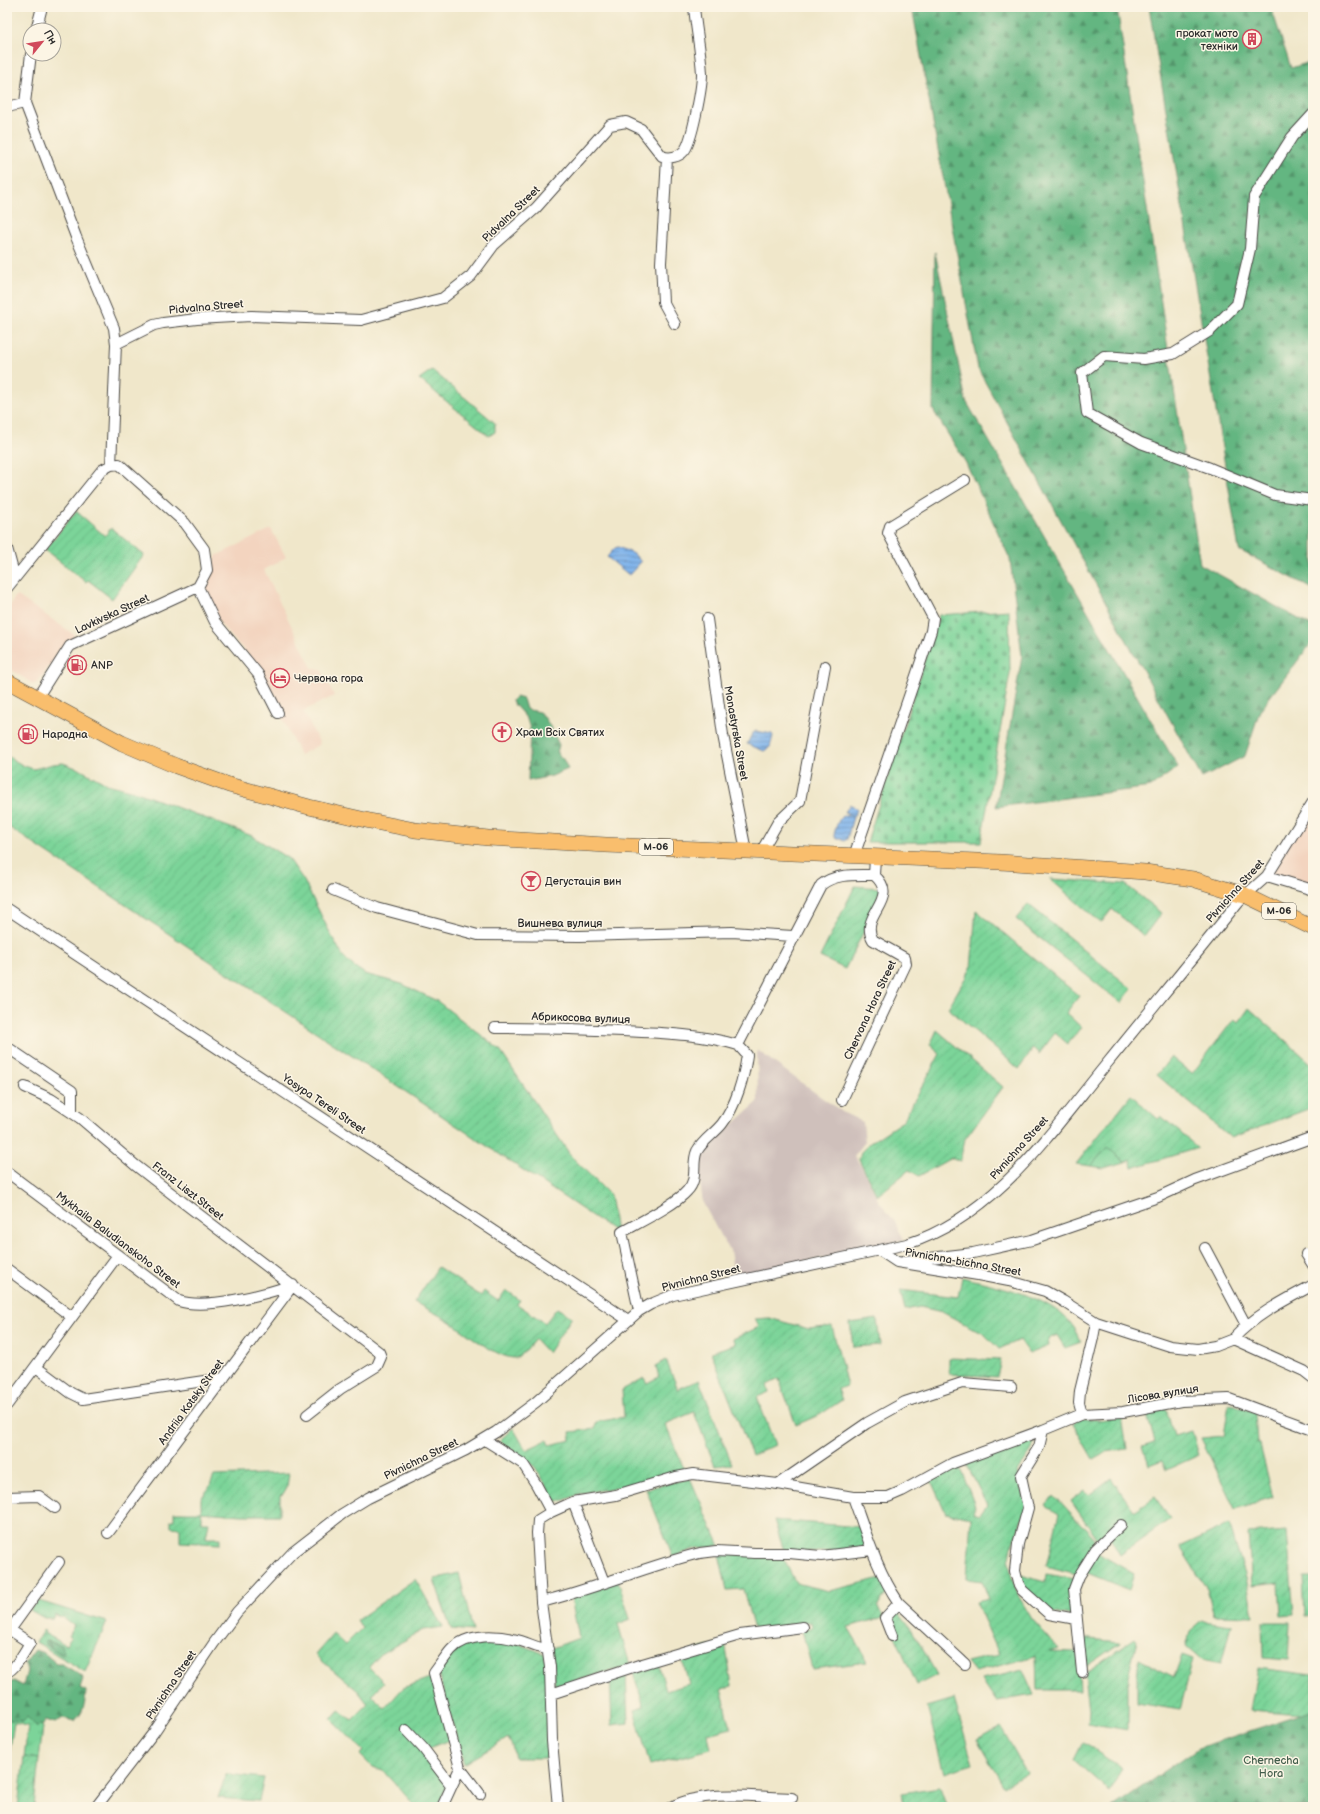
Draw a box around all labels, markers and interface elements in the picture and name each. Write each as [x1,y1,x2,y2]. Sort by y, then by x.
north arrow [22,22,62,62]
place label: прокат мото техніки [1176,27,1238,53]
text: Пн [41,28,60,47]
building icon: прокат мото техніки [1241,28,1263,50]
street label: Pidvalna Street [479,183,543,245]
street label: Pidvalna Street [168,297,245,317]
street label: Lavkivska Street [73,591,152,637]
fuel station icon: ANP [66,654,88,676]
place label: ANP [91,659,113,672]
hotel icon: Червона гора [269,667,291,689]
place label: Червона гора [294,672,364,685]
street label: Monastyrska Street [721,685,751,782]
church icon: Храм Всіх Святих [491,721,513,743]
fuel station icon: Народна [17,723,39,745]
place label: Храм Всіх Святих [516,726,604,739]
place label: Народна [42,728,88,741]
road number: М-06 [639,839,673,855]
street label: Pivnichna Street [1203,856,1267,925]
bar icon: Дегустація вин [520,870,542,892]
place label: Дегустація вин [545,875,621,888]
road number: М-06 [1262,903,1296,919]
street label: Вишнева вулиця [518,917,602,930]
street label: Chervona Hora Street [841,958,899,1062]
street label: Абрикосова вулиця [530,1010,631,1026]
street label: Yosypa Tereli Street [279,1071,369,1137]
street label: Pivnichna Street [987,1113,1051,1182]
street label: Franz Liszt Street [150,1159,227,1223]
street label: Mykhaila Baludianskoho Street [53,1189,183,1291]
street label: Pivnichna-bichna Street [904,1245,1023,1279]
street label: Pivnichna Street [660,1262,742,1294]
street label: Andriia Kotsky Street [156,1356,227,1447]
street label: Лісова вулиця [1126,1382,1200,1406]
street label: Pivnichna Street [382,1435,461,1482]
street label: Pivnichna Street [143,1647,199,1722]
park label: Chernecha Hora [1243,1754,1299,1780]

